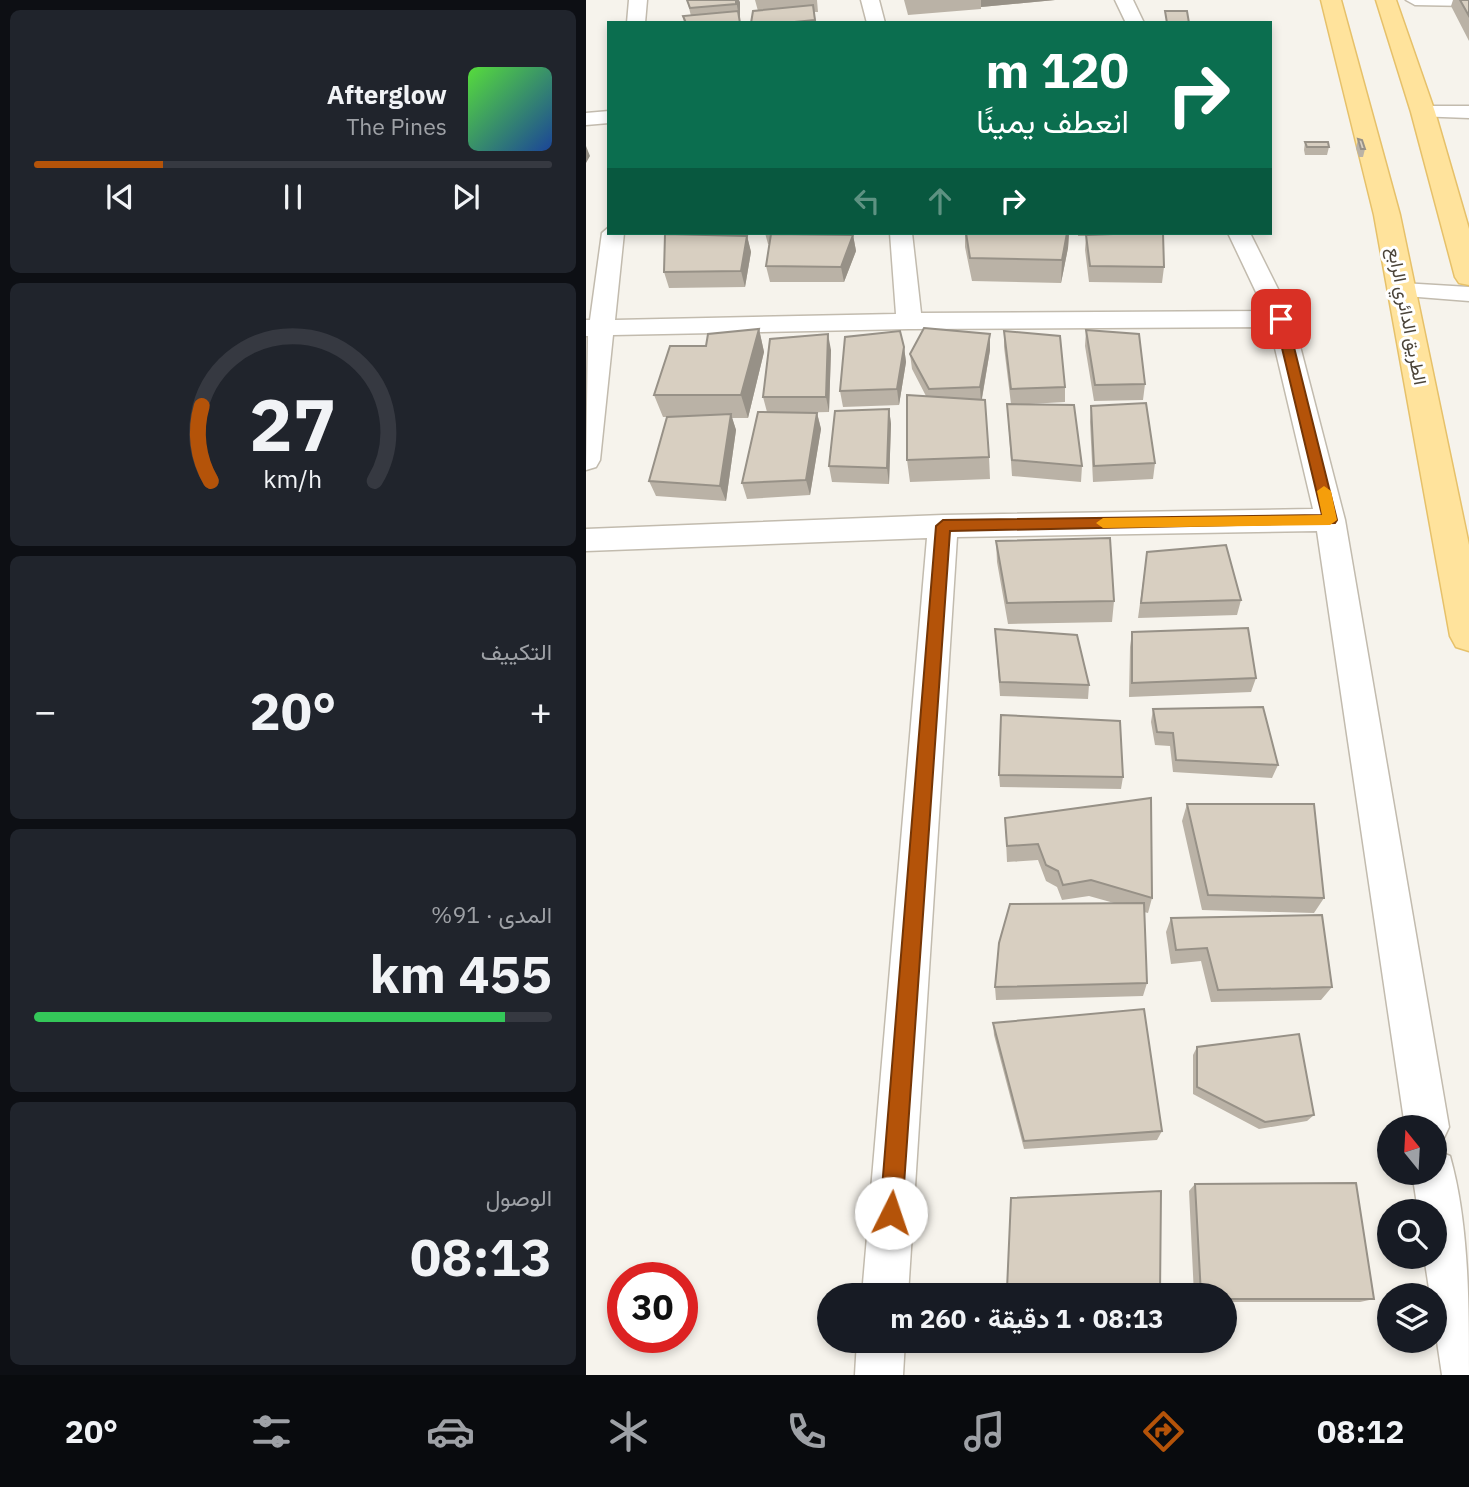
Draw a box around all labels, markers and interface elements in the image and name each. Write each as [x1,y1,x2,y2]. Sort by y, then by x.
text: 120 m [985,38,1129,101]
icon: right [1153,49,1244,140]
text: Afterglow [327,77,447,111]
text: انعطف يمينًا [976,100,1129,142]
text: The Pines [346,111,447,141]
icon: previous [101,178,139,216]
icon: pause [274,178,312,216]
icon: next [447,178,485,216]
icon: left [848,182,886,220]
icon: ahead [921,182,959,220]
icon: right [994,182,1032,220]
street label: الطريق الدائري الرابع [1379,245,1432,388]
pin [1251,289,1311,349]
icon: arrive [1262,300,1300,338]
text: 27 [249,376,337,471]
text: km/h [264,461,322,494]
text: التكييف [481,636,552,666]
text: 20° [250,677,336,744]
text: − [34,686,57,735]
text: + [529,686,552,735]
text: المدى · 91% [431,899,552,929]
text: 455 km [370,940,552,1007]
north arrow [1377,1115,1447,1185]
map controls [1377,1115,1447,1353]
position arrow [854,1176,928,1250]
text: الوصول [486,1182,552,1212]
button: search [1377,1199,1447,1269]
text: 08:13 [410,1223,552,1290]
speed limit sign: 30 [607,1262,698,1353]
button: layers [1377,1283,1447,1353]
text: 08:13 · 1 دقيقة · 260 m [890,1301,1164,1335]
icon: filters [247,1407,296,1456]
icon: car [426,1407,475,1456]
icon: climate [604,1407,653,1456]
icon: phone [782,1407,831,1456]
icon: music [960,1407,1009,1456]
icon: directions [1139,1407,1188,1456]
text: 20° [65,1410,118,1452]
text: 08:12 [1317,1410,1404,1452]

